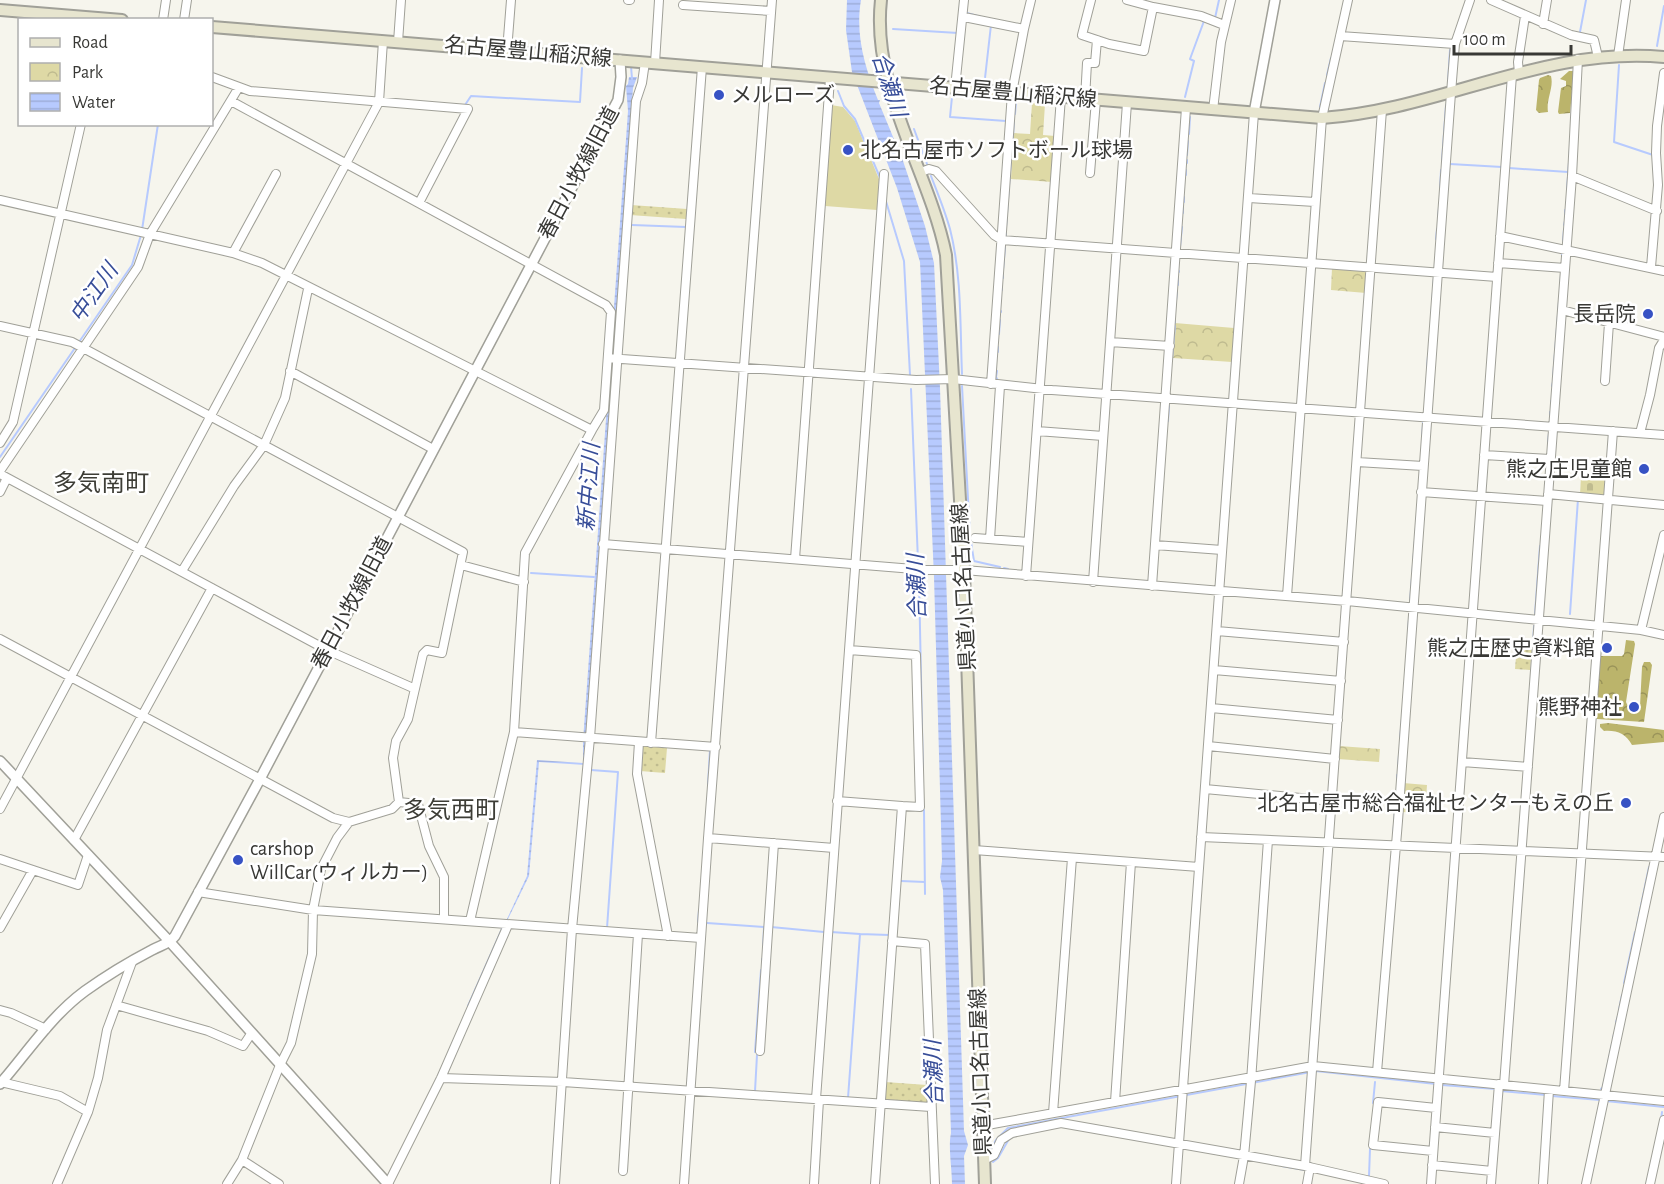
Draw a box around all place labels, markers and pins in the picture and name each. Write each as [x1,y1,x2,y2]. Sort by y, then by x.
place label: メルローズ [731,83,835,106]
marker: メルローズ [712,88,726,102]
place label: 北名古屋市ソフトボール球場 [860,139,1133,161]
marker: 北名古屋市ソフトボール球場 [841,143,855,157]
place label: 長岳院 [1573,303,1636,325]
marker: 長岳院 [1641,307,1655,321]
place label: 熊之庄児童館 [1506,458,1632,480]
marker: 熊之庄児童館 [1637,462,1651,476]
place label: 熊之庄歴史資料館 [1427,637,1595,659]
marker: 熊之庄歴史資料館 [1600,641,1614,655]
place label: 熊野神社 [1538,696,1622,718]
marker: 熊野神社 [1627,700,1641,714]
place label: 北名古屋市総合福祉センターもえの丘 [1257,792,1614,814]
marker: 北名古屋市総合福祉センターもえの丘 [1619,796,1633,810]
place label: carshop WillCar(ウィルカー) [250,838,428,883]
marker: carshop WillCar(ウィルカー) [231,853,245,867]

